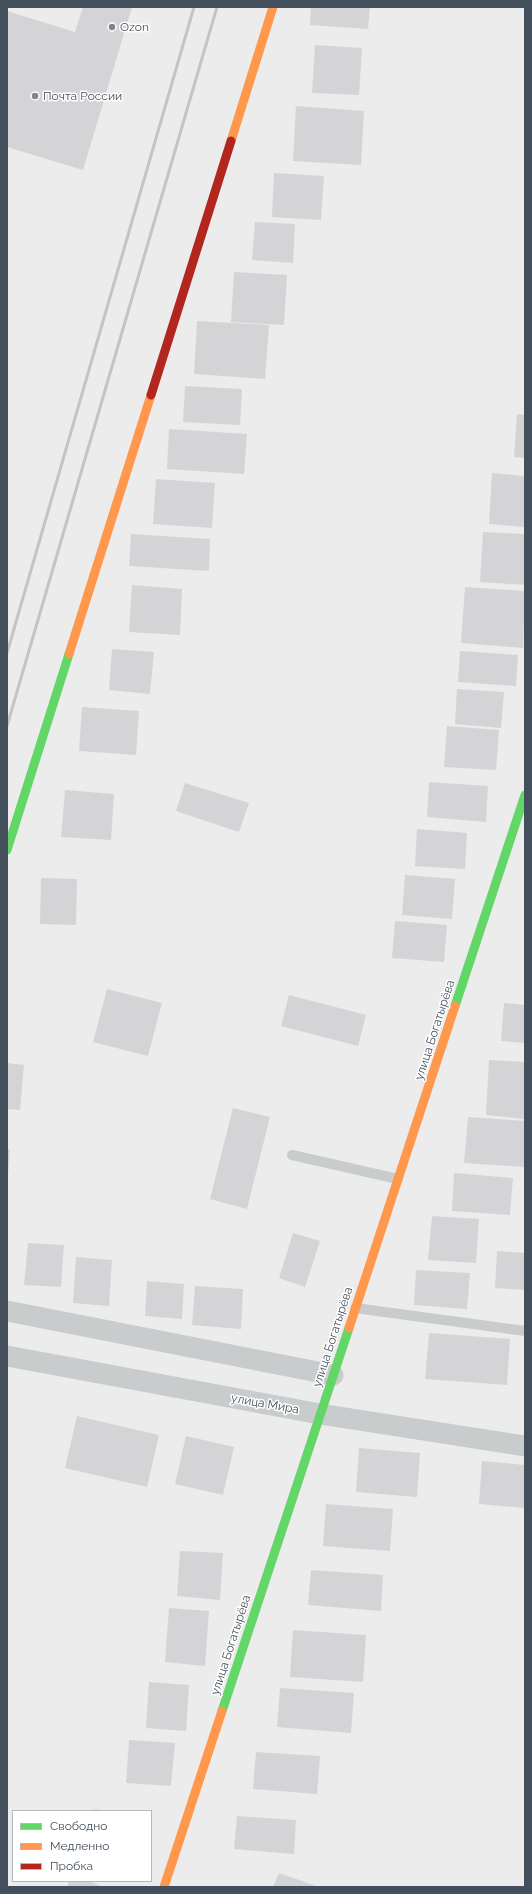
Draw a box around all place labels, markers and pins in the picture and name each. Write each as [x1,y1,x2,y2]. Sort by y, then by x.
place label: Ozon [120,20,149,34]
marker: Ozon [107,22,117,32]
place label: Почта России [43,89,122,103]
marker: Почта России [30,91,40,101]

